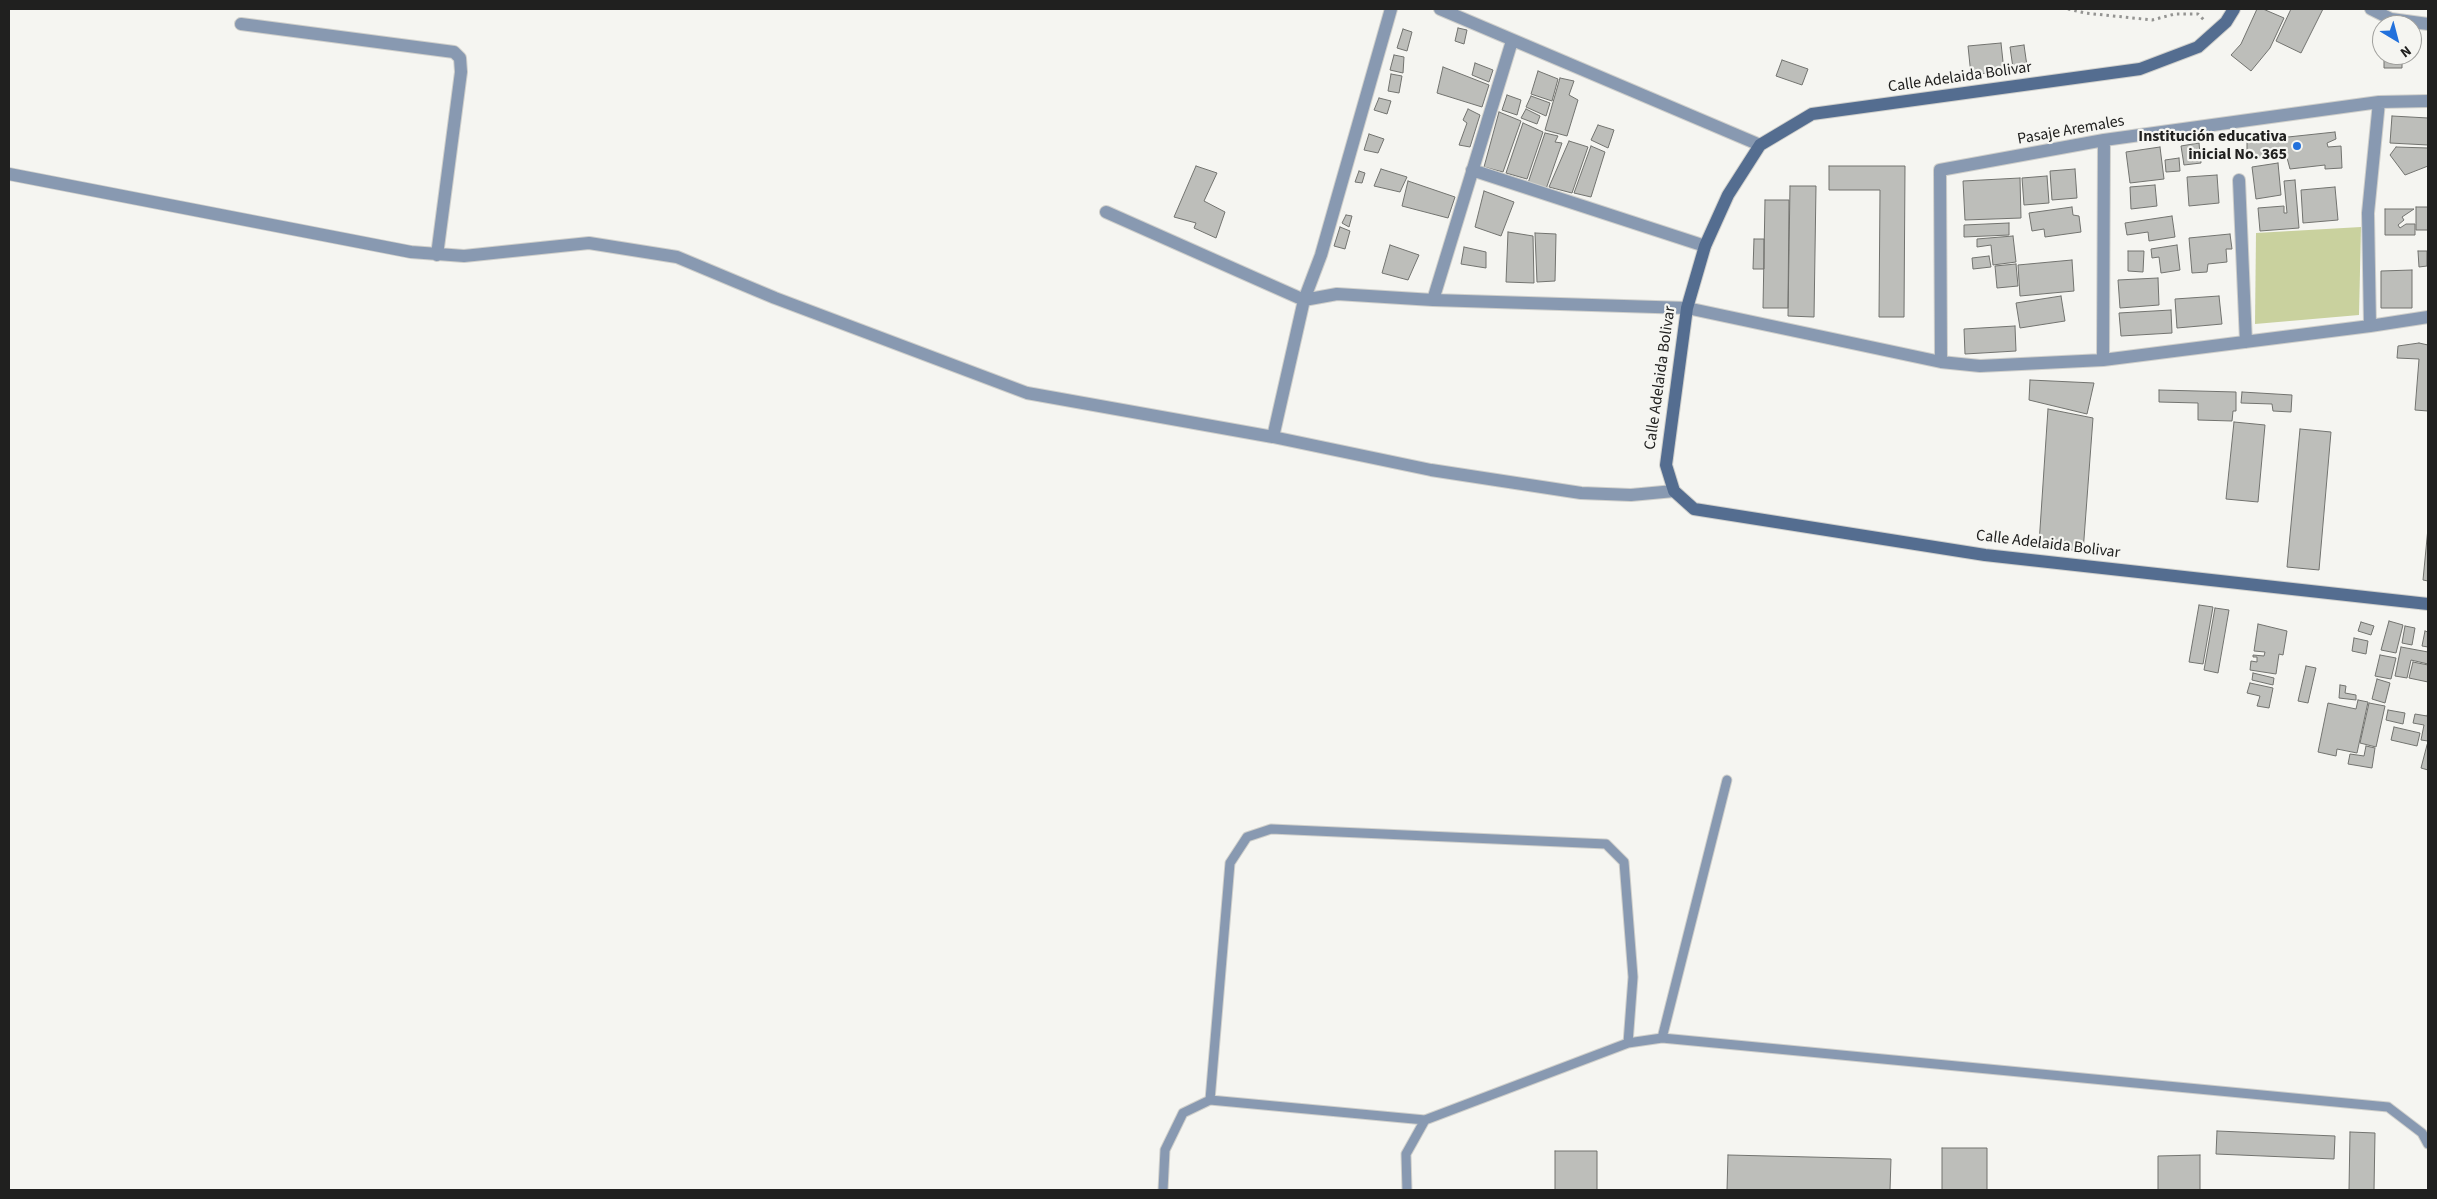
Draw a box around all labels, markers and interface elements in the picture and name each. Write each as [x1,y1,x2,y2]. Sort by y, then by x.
north arrow [2372,15,2422,65]
text: N [2396,40,2415,62]
street label: Calle Adelaida Bolivar [1887,58,2033,98]
street label: Pasaje Aremales [2016,112,2126,150]
place label: Institución educativa inicial No. 365 [2138,127,2287,165]
marker: Institución educativa inicial No. 365 [2291,140,2303,152]
street label: Calle Adelaida Bolivar [1641,305,1681,451]
street label: Calle Adelaida Bolivar [1975,527,2121,563]

